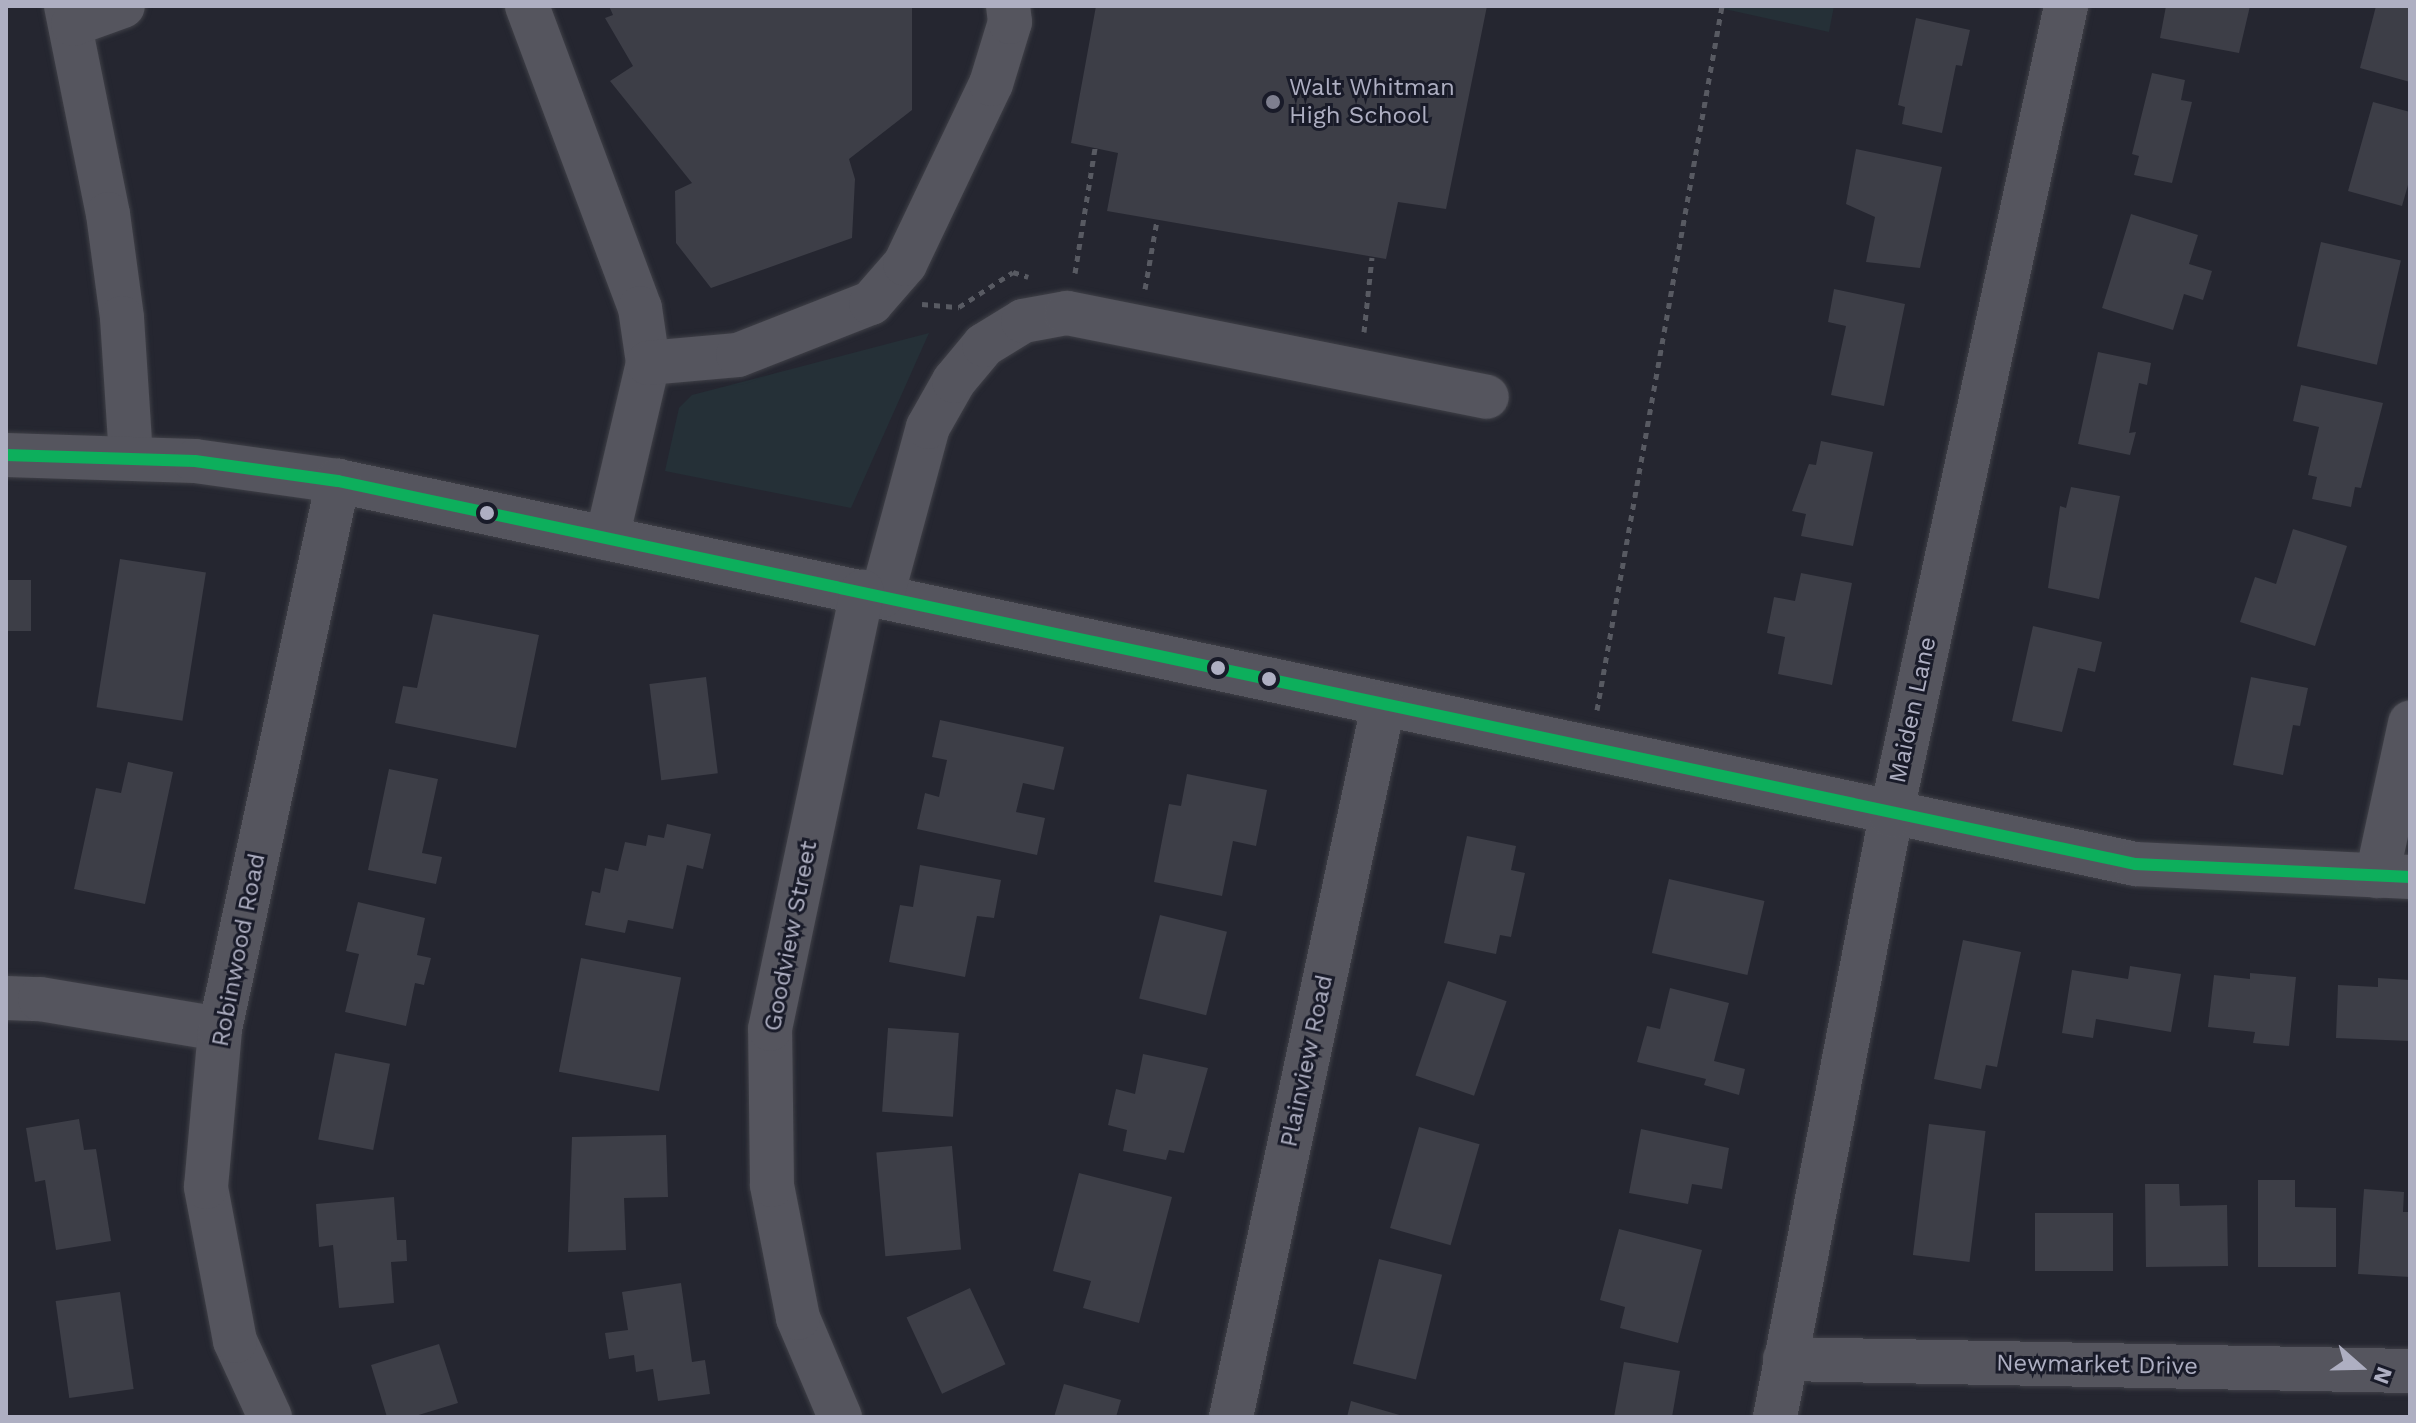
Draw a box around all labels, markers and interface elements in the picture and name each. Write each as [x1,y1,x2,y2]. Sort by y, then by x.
place label: Walt Whitman High School [1289,74,1455,130]
marker: Walt Whitman High School [1264,93,1282,111]
unlabelled marker [479,505,495,521]
street label: Maiden Lane [1883,634,1943,786]
unlabelled marker [1210,660,1226,676]
unlabelled marker [1261,671,1277,687]
street label: Goodview Street [758,838,824,1034]
street label: Robinwood Road [206,851,272,1049]
street label: Plainview Road [1275,972,1339,1150]
north arrow [2320,1327,2400,1407]
street label: Newmarket Drive [1996,1349,2198,1381]
text: N [2368,1363,2398,1387]

